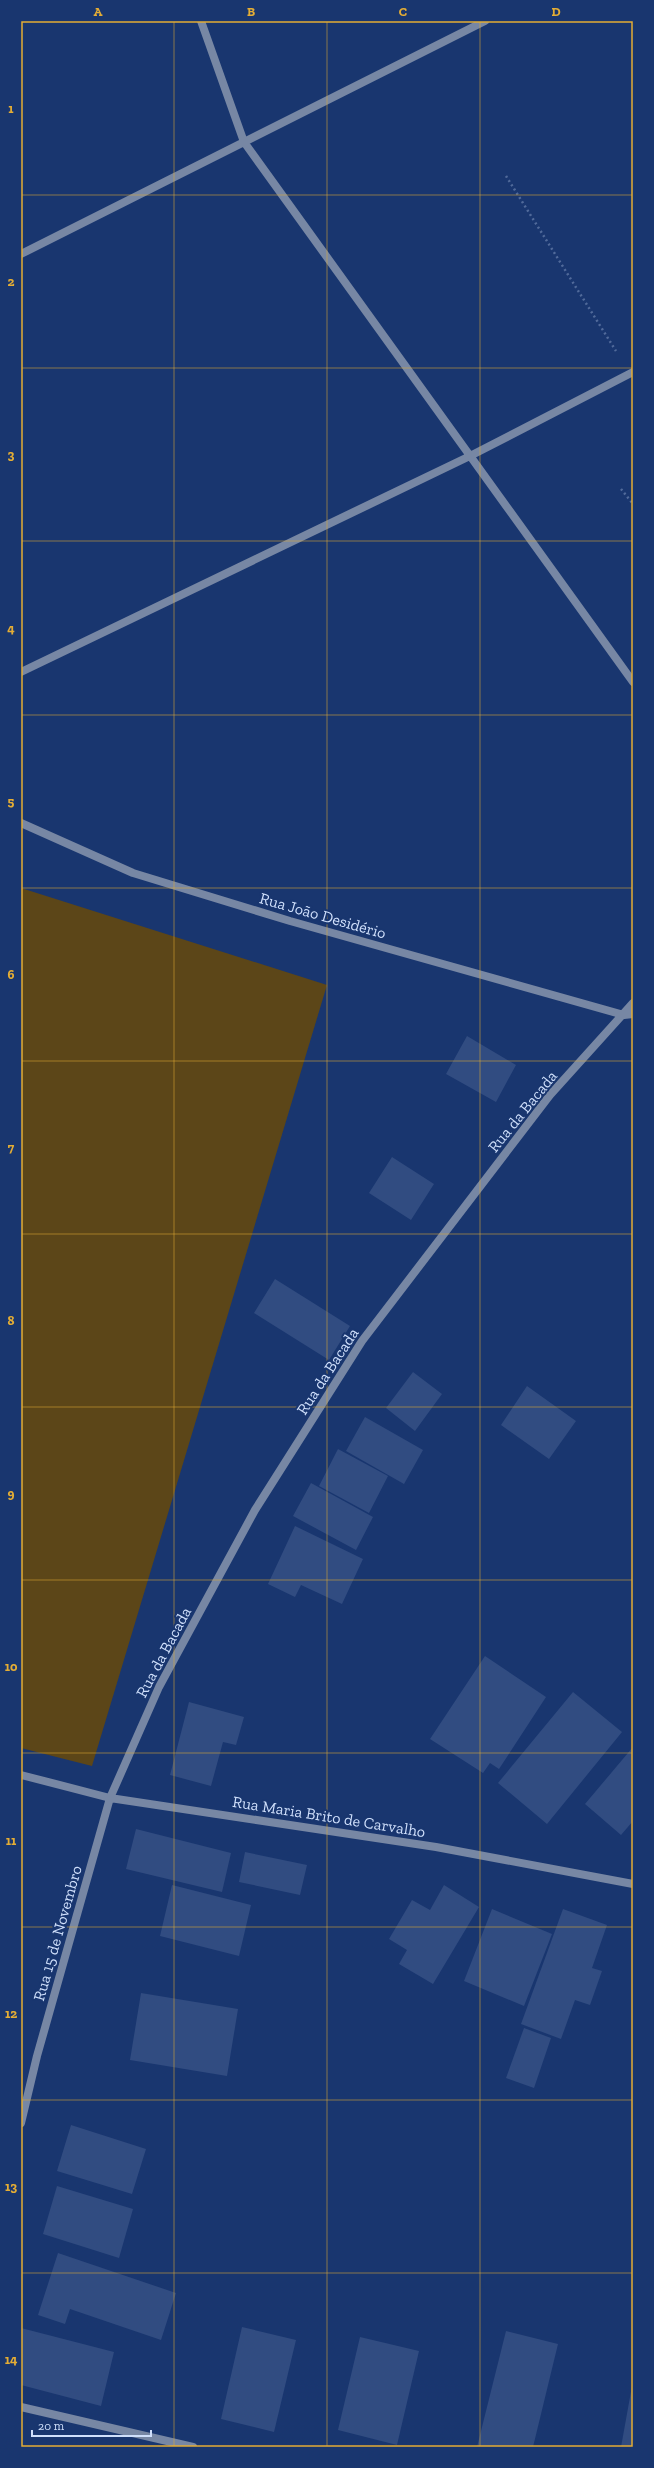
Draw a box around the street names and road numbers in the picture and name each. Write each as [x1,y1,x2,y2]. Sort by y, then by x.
street label: Rua João Desidério [257,888,388,943]
street label: Rua da Bacada [484,1067,561,1156]
street label: Rua da Bacada [292,1324,363,1418]
street label: Rua da Bacada [132,1604,195,1701]
street label: Rua Maria Brito de Carvalho [231,1792,427,1841]
street label: Rua 15 de Novembro [29,1863,86,2003]

